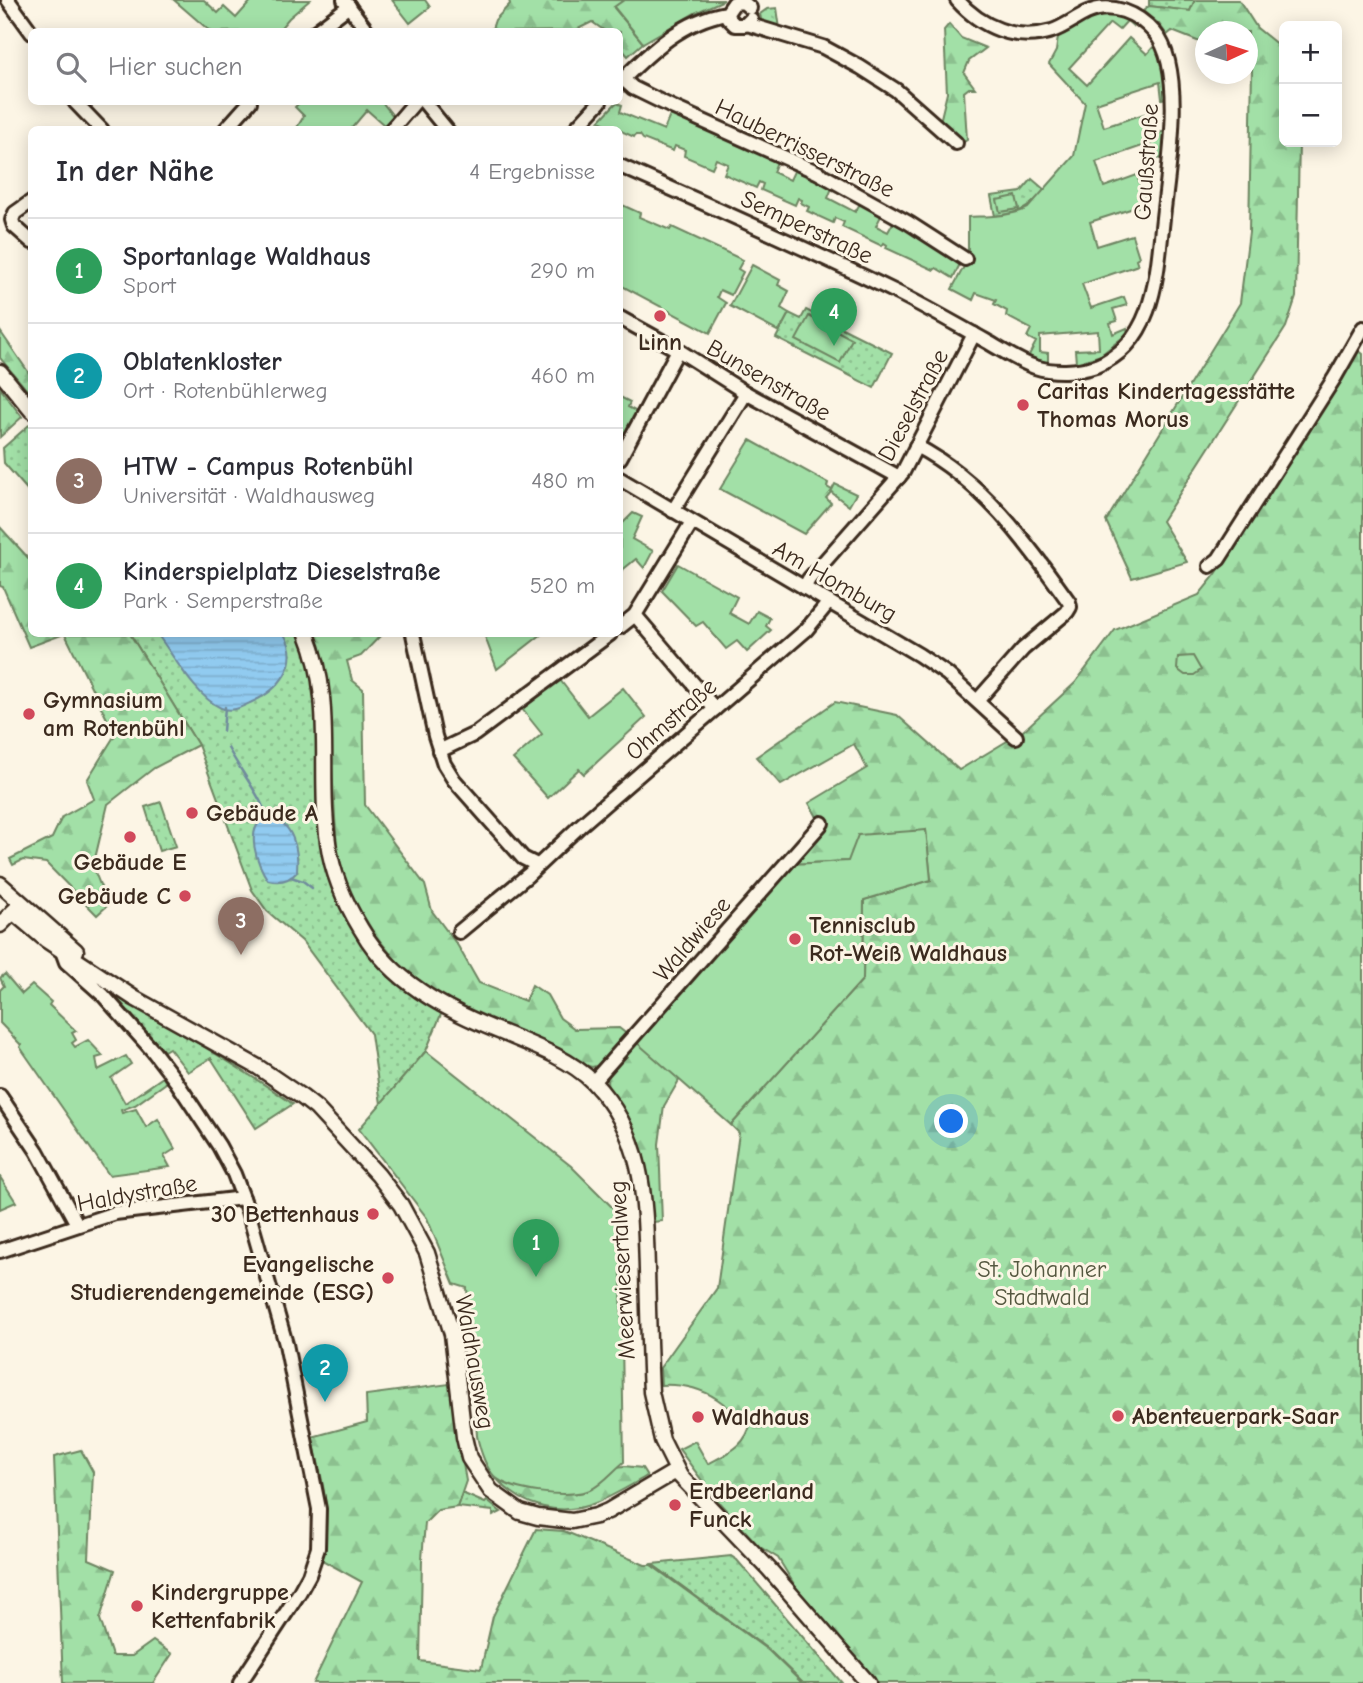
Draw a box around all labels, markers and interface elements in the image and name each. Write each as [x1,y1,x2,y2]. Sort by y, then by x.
north arrow [1195,21,1258,84]
map controls [1279,21,1342,147]
button: + [1279,21,1342,84]
search box [28,28,623,105]
icon: search [52,48,90,86]
text: Hier suchen [108,52,243,82]
button: − [1279,84,1342,147]
street label: Hauberrisserstraße [711,93,899,203]
street label: Gaußstraße [1128,102,1164,222]
text: In der Nähe [56,154,214,189]
text: 4 Ergebnisse [469,158,595,185]
street label: Semperstraße [737,184,877,270]
text: Sportanlage Waldhaus [123,242,371,272]
text: 1 [74,257,84,284]
text: 290 m [530,257,595,284]
text: Sport [123,272,176,299]
pin: 4 [811,288,857,346]
marker: Linn [652,308,668,324]
place label: Linn [638,328,682,356]
street label: Bunsenstraße [702,333,836,427]
street label: Dieselstraße [872,344,954,466]
text: Oblatenkloster [123,347,282,377]
text: 2 [73,362,85,389]
text: 460 m [531,362,595,389]
text: Ort · Rotenbühlerweg [123,377,328,404]
place label: Caritas Kindertagesstätte Thomas Morus [1037,377,1295,433]
marker: Caritas Kindertagesstätte Thomas Morus [1015,397,1031,413]
text: HTW - Campus Rotenbühl [123,452,413,482]
text: 3 [73,467,85,494]
text: 480 m [531,467,595,494]
text: Universität · Waldhausweg [123,482,375,509]
street label: Am Homburg [768,534,902,628]
text: Kinderspielplatz Dieselstraße [123,557,441,587]
text: 4 [74,572,84,599]
text: 520 m [530,572,595,599]
text: Park · Semperstraße [123,587,323,614]
street label: Ohmstraße [620,672,722,766]
place label: Gymnasium am Rotenbühl [43,686,185,742]
marker: Gymnasium am Rotenbühl [21,706,37,722]
place label: Gebäude A [206,799,319,827]
marker: Gebäude A [184,805,200,821]
marker: Gebäude E [122,829,138,845]
place label: Gebäude E [73,848,187,876]
place label: Gebäude C [58,882,171,910]
marker: Gebäude C [177,888,193,904]
street label: Waldwiese [648,891,736,987]
pin: 3 [218,897,264,955]
place label: Tennisclub Rot-Weiß Waldhaus [809,911,1007,967]
marker: Tennisclub Rot-Weiß Waldhaus [787,931,803,947]
your location [934,1104,968,1138]
street label: Haldystraße [75,1169,199,1217]
street label: Meerwiesertalweg [603,1180,641,1360]
place label: 30 Bettenhaus [211,1200,359,1228]
marker: 30 Bettenhaus [365,1206,381,1222]
pin: 1 [513,1219,559,1277]
place label: Evangelische Studierendengemeinde (ESG) [70,1250,374,1306]
park label: St. Johanner Stadtwald [978,1255,1107,1311]
marker: Evangelische Studierendengemeinde (ESG) [380,1270,396,1286]
street label: Waldhausweg [449,1293,501,1431]
pin: 2 [302,1344,348,1402]
place label: Abenteuerpark-Saar [1132,1402,1339,1430]
place label: Waldhaus [712,1403,809,1431]
marker: Abenteuerpark-Saar [1110,1408,1126,1424]
marker: Waldhaus [690,1409,706,1425]
place label: Erdbeerland Funck [689,1477,814,1533]
marker: Erdbeerland Funck [667,1497,683,1513]
place label: Kindergruppe Kettenfabrik [151,1578,289,1634]
marker: Kindergruppe Kettenfabrik [129,1598,145,1614]

